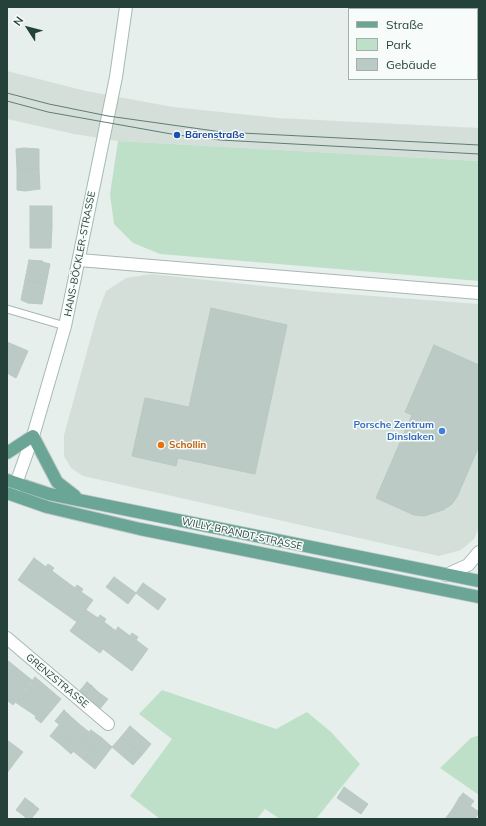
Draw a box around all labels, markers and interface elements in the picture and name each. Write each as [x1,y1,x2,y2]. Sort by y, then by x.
north arrow [8,8,48,48]
legend [348,8,478,80]
text: N [10,13,26,28]
text: Straße [386,17,423,32]
text: Park [386,37,411,52]
text: Gebäude [386,57,436,72]
place label: Bärenstraße [185,129,245,141]
marker: Bärenstraße [172,130,182,140]
street label: HANS-BÖCKLER-STRASSE [62,190,98,318]
place label: Porsche Zentrum Dinslaken [353,419,434,442]
marker: Porsche Zentrum Dinslaken [437,426,447,436]
place label: Schollin [169,439,206,451]
marker: Schollin [156,440,166,450]
street label: WILLY-BRANDT-STRASSE [181,515,303,553]
street label: GRENZSTRASSE [23,651,91,711]

